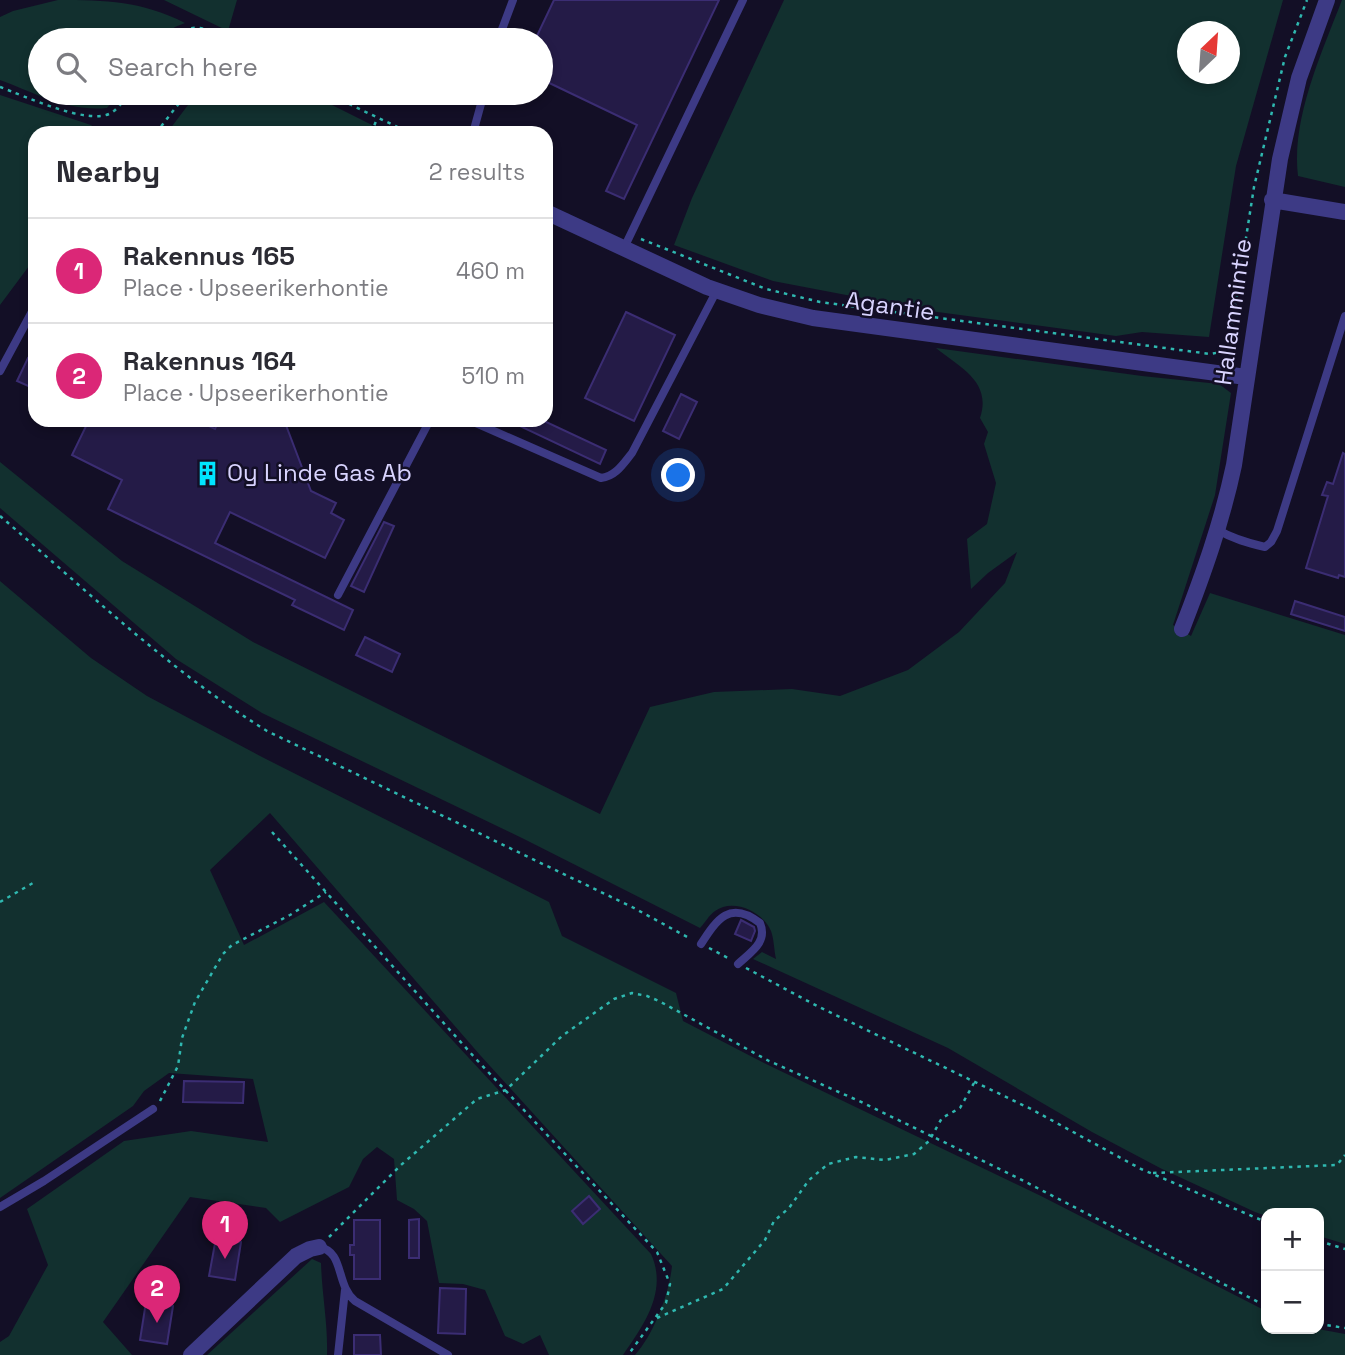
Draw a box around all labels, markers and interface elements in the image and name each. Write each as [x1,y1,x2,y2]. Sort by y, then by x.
north arrow [1177,21,1240,84]
search box [28,28,553,105]
icon: search [52,48,90,86]
text: Search here [108,50,258,84]
text: Nearby [56,152,160,191]
text: 2 results [429,157,525,187]
street label: Hallammintie [1207,237,1258,387]
text: Rakennus 165 [123,239,295,273]
text: 1 [74,256,84,286]
text: 460 m [456,256,525,286]
text: Place · Upseerikerhontie [123,273,389,303]
street label: Agantie [843,284,937,327]
text: Rakennus 164 [123,344,296,378]
text: 2 [72,361,86,391]
text: 510 m [462,361,525,391]
text: Place · Upseerikerhontie [123,378,389,408]
place label: Oy Linde Gas Ab [227,457,412,488]
your location [661,458,695,492]
building icon: Oy Linde Gas Ab [193,459,221,487]
pin: 1 [202,1201,248,1259]
map controls [1261,1208,1324,1334]
button: + [1261,1208,1324,1271]
pin: 2 [134,1265,180,1323]
button: − [1261,1271,1324,1334]

